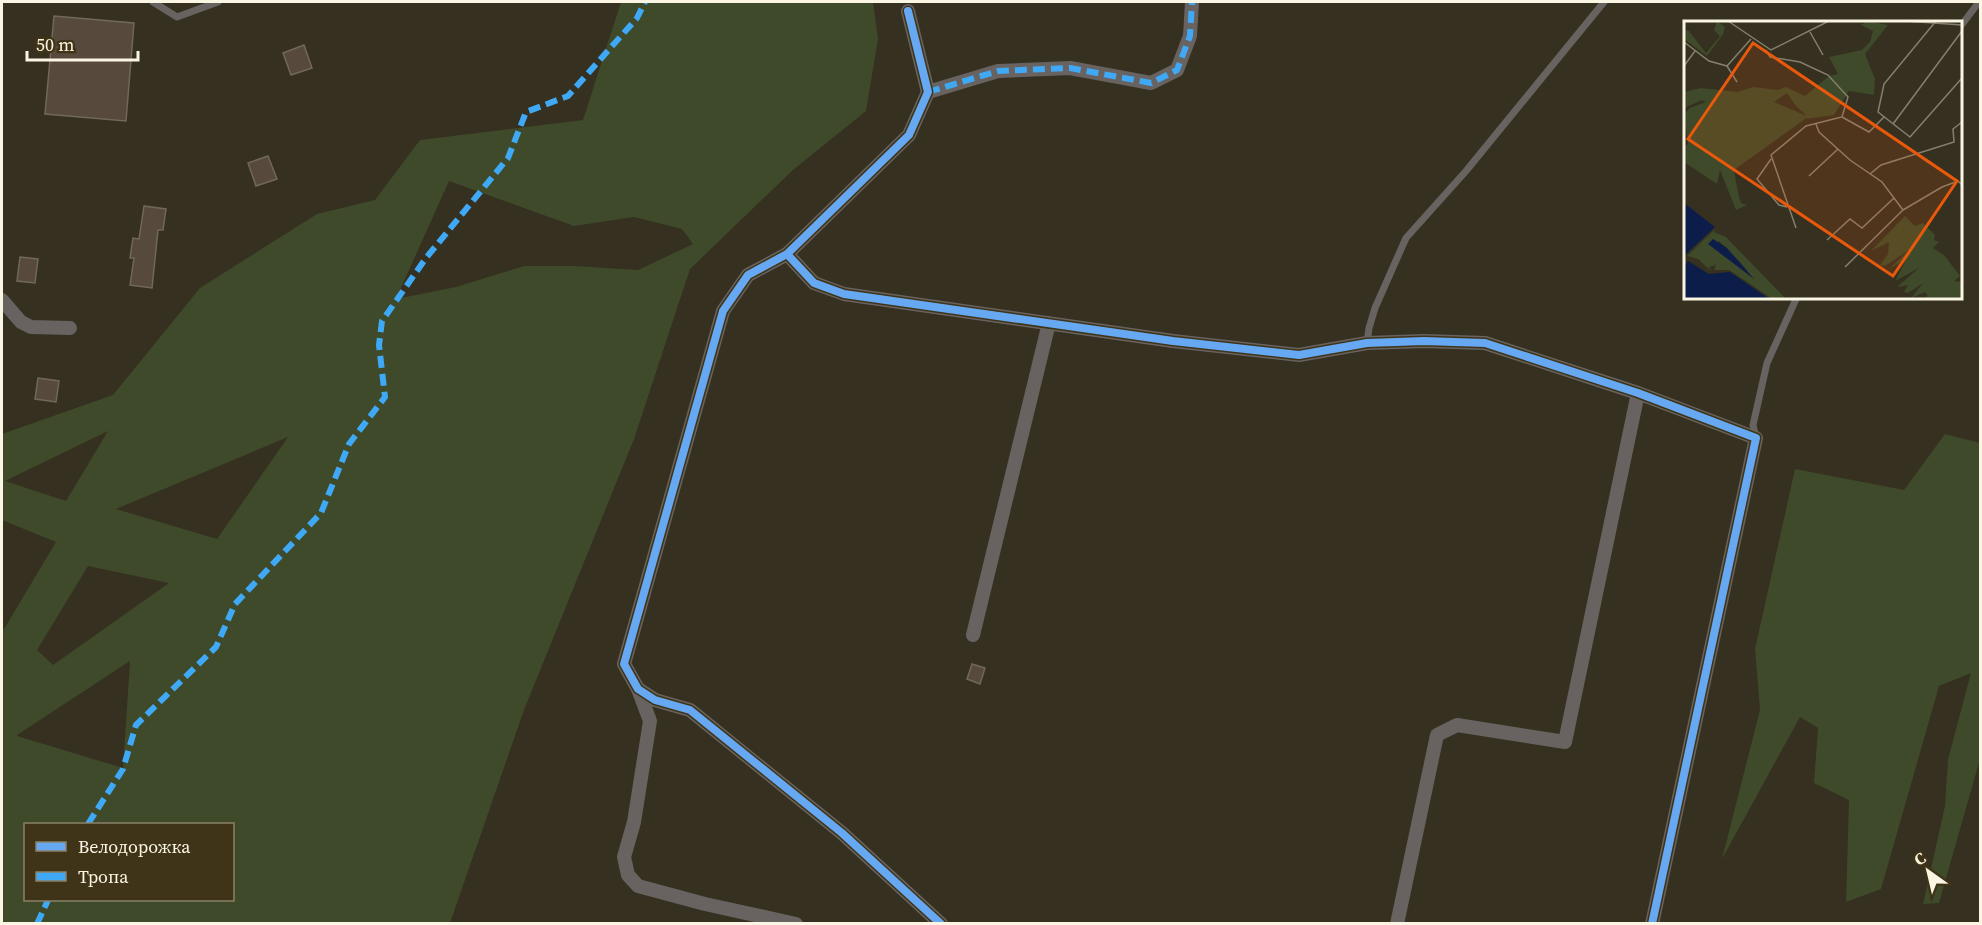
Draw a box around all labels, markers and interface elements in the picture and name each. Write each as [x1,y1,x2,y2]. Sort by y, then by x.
inset map [1684,21,1961,298]
scale bar [27,24,138,62]
text: 50 m [36,32,74,57]
legend [24,823,234,901]
text: Велодорожка [78,834,191,859]
north arrow [1898,841,1958,901]
text: С [1909,847,1930,870]
text: Тропа [78,864,129,889]

